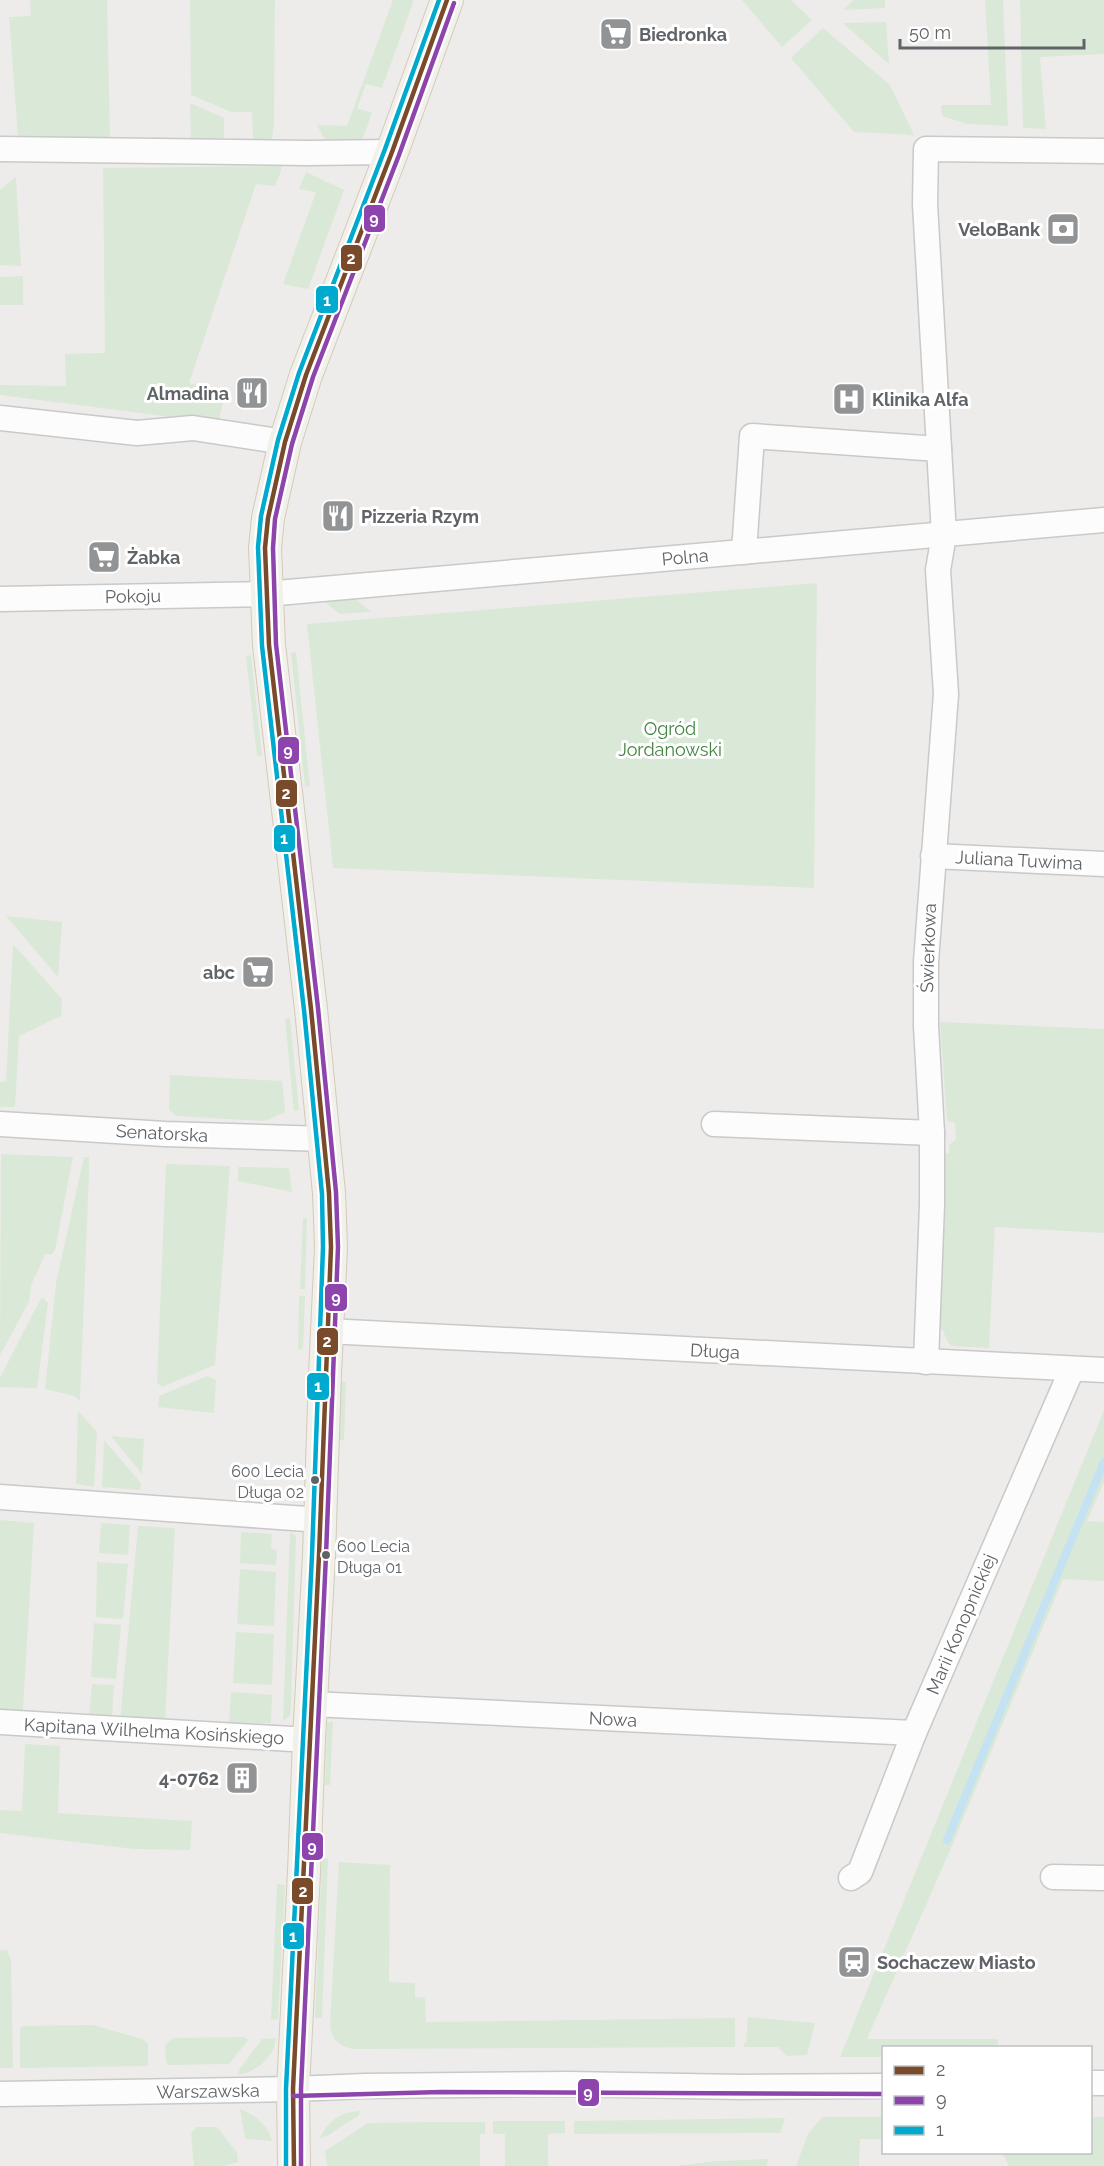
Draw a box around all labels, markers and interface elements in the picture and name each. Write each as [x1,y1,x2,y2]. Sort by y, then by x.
scale bar [900,12,1084,50]
supermarket icon: Biedronka [598,16,634,52]
text: 50 m [909,22,951,43]
place label: Biedronka [639,24,727,45]
line badge: 9 [363,204,386,233]
text: 9 [369,209,379,228]
bank icon: VeloBank [1045,211,1081,247]
place label: VeloBank [958,219,1041,240]
line badge: 2 [340,244,363,272]
text: 2 [346,249,356,268]
line badge: 1 [315,285,339,314]
text: 1 [323,291,331,310]
restaurant icon: Almadina [234,375,270,411]
hospital icon: Klinika Alfa [831,381,867,417]
place label: Almadina [147,383,229,404]
place label: Klinika Alfa [872,389,968,410]
restaurant icon: Pizzeria Rzym [320,498,356,534]
place label: Pizzeria Rzym [361,506,479,527]
supermarket icon: Żabka [86,539,122,575]
street label: Polna [661,544,709,570]
place label: Żabka [127,547,180,568]
street label: Pokoju [105,585,161,607]
park label: Ogród Jordanowski [618,718,722,760]
line badge: 9 [277,736,300,765]
text: 9 [283,741,293,760]
line badge: 2 [275,779,298,808]
text: 2 [281,784,291,803]
line badge: 1 [273,824,296,853]
text: 1 [280,829,288,848]
street label: Juliana Tuwima [955,846,1083,874]
street label: Świerkowa [915,903,940,993]
supermarket icon: abc [240,954,276,990]
place label: abc [203,962,235,983]
street label: Senatorska [115,1120,209,1146]
line badge: 9 [324,1283,348,1312]
text: 9 [331,1288,341,1307]
line badge: 2 [316,1327,339,1356]
text: 2 [322,1332,332,1351]
street label: Długa [690,1339,740,1363]
line badge: 1 [306,1372,330,1401]
text: 1 [314,1377,322,1396]
place label: 600 Lecia Długa 02 [231,1462,304,1502]
marker: 600 Lecia Długa 02 [309,1474,321,1486]
place label: 600 Lecia Długa 01 [337,1537,410,1577]
marker: 600 Lecia Długa 01 [320,1549,332,1561]
street label: Marii Konopnickiej [922,1551,1000,1697]
street label: Nowa [588,1707,638,1731]
street label: Kapitana Wilhelma Kosińskiego [23,1714,285,1748]
building icon: 4-0762 [224,1760,260,1796]
place label: 4-0762 [159,1768,219,1789]
line badge: 9 [301,1832,324,1861]
text: 9 [307,1837,317,1856]
line badge: 2 [291,1877,314,1905]
text: 2 [298,1882,308,1901]
line badge: 1 [282,1922,305,1950]
text: 1 [289,1927,297,1946]
station icon: Sochaczew Miasto [836,1944,872,1980]
place label: Sochaczew Miasto [877,1952,1036,1973]
legend [882,2046,1092,2154]
text: 2 [936,2059,945,2080]
line badge: 9 [577,2078,600,2107]
street label: Warszawska [156,2080,260,2102]
text: 9 [583,2083,593,2102]
text: 9 [936,2089,947,2110]
text: 1 [936,2119,944,2140]

